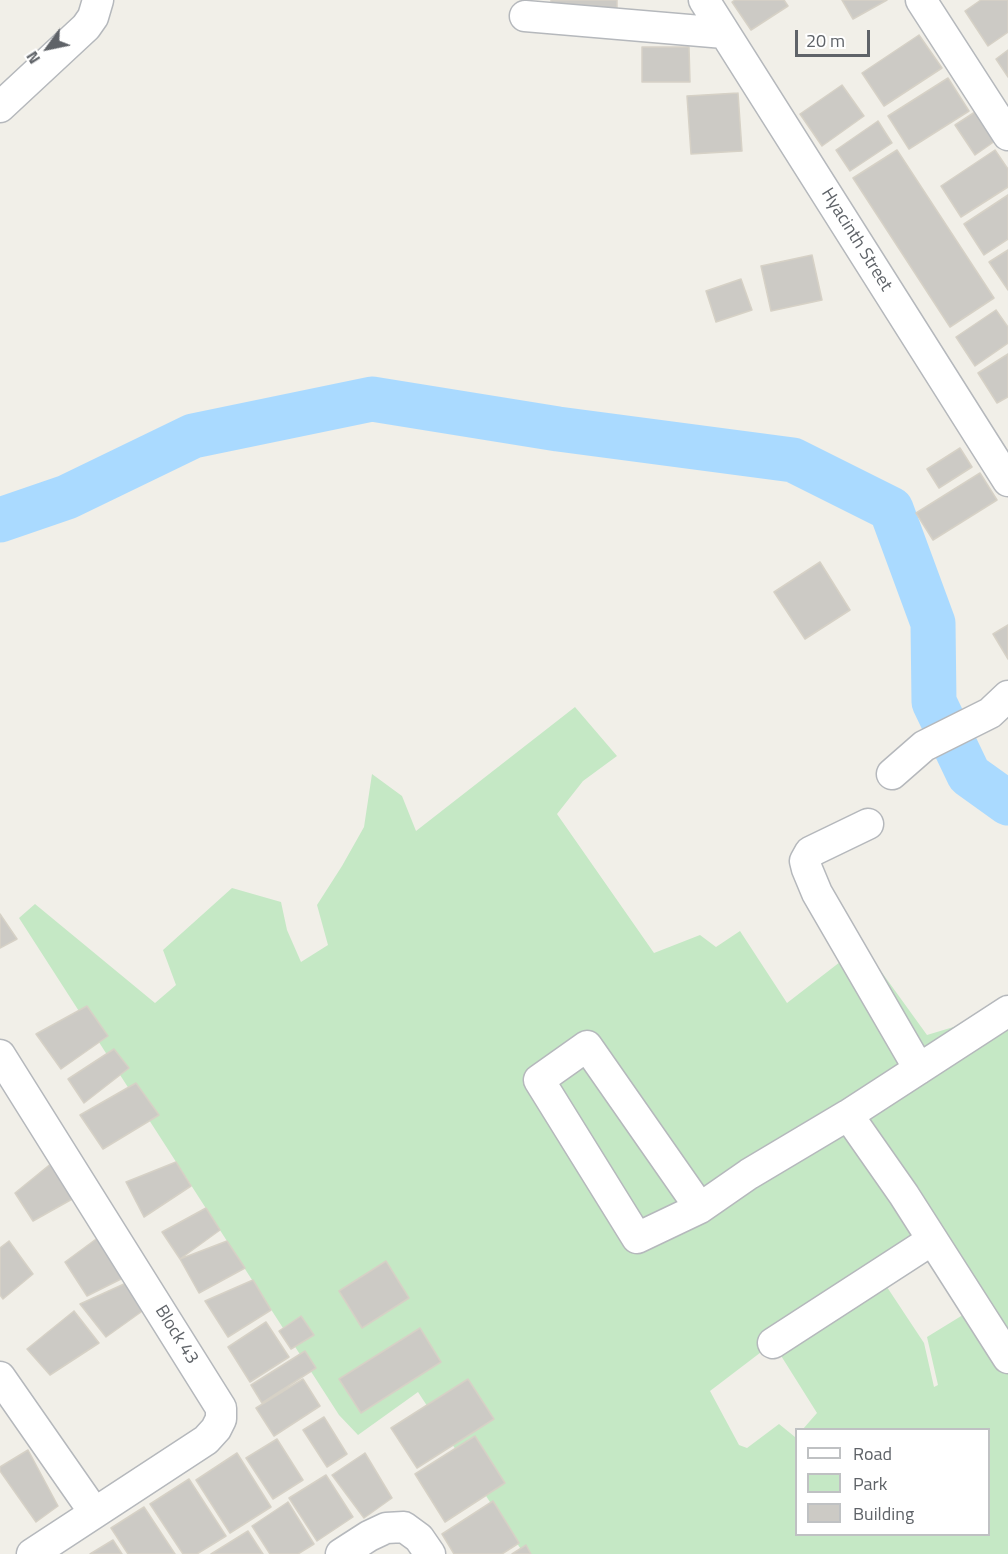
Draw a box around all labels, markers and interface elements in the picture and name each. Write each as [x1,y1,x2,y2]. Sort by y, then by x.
north arrow [18,18,78,78]
scale bar [798,18,873,56]
text: 20 m [806,27,845,54]
text: N [20,47,46,69]
street label: Hyacinth Street [816,184,896,296]
street label: Block 43 [150,1302,202,1368]
legend [795,1428,990,1536]
text: Road [853,1440,892,1467]
text: Park [853,1470,887,1497]
text: Building [853,1500,914,1527]

